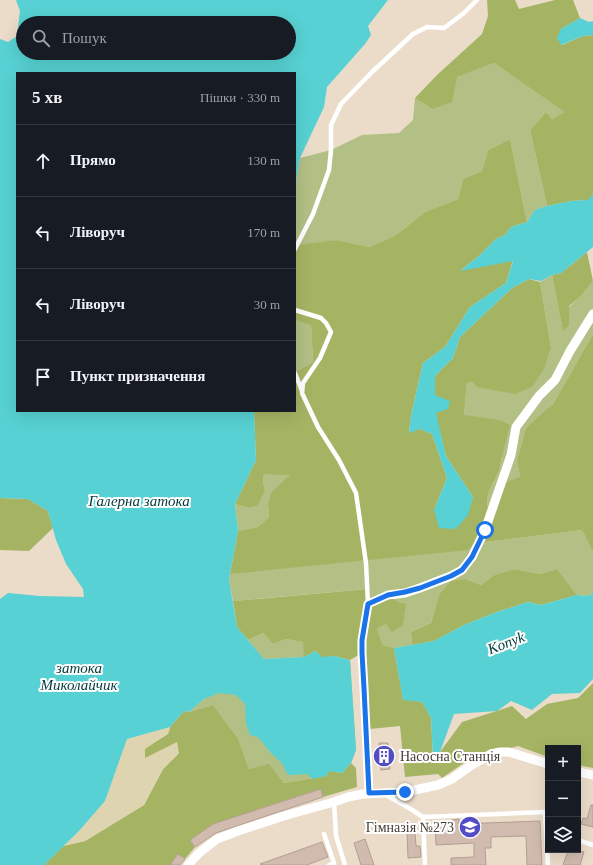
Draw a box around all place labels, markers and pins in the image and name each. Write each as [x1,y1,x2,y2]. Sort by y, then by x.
building icon: Насосна Станція [371,743,397,769]
place label: Насосна Станція [400,749,501,764]
school or university icon: Гімназія №273 [457,814,483,840]
place label: Гімназія №273 [366,820,454,835]

